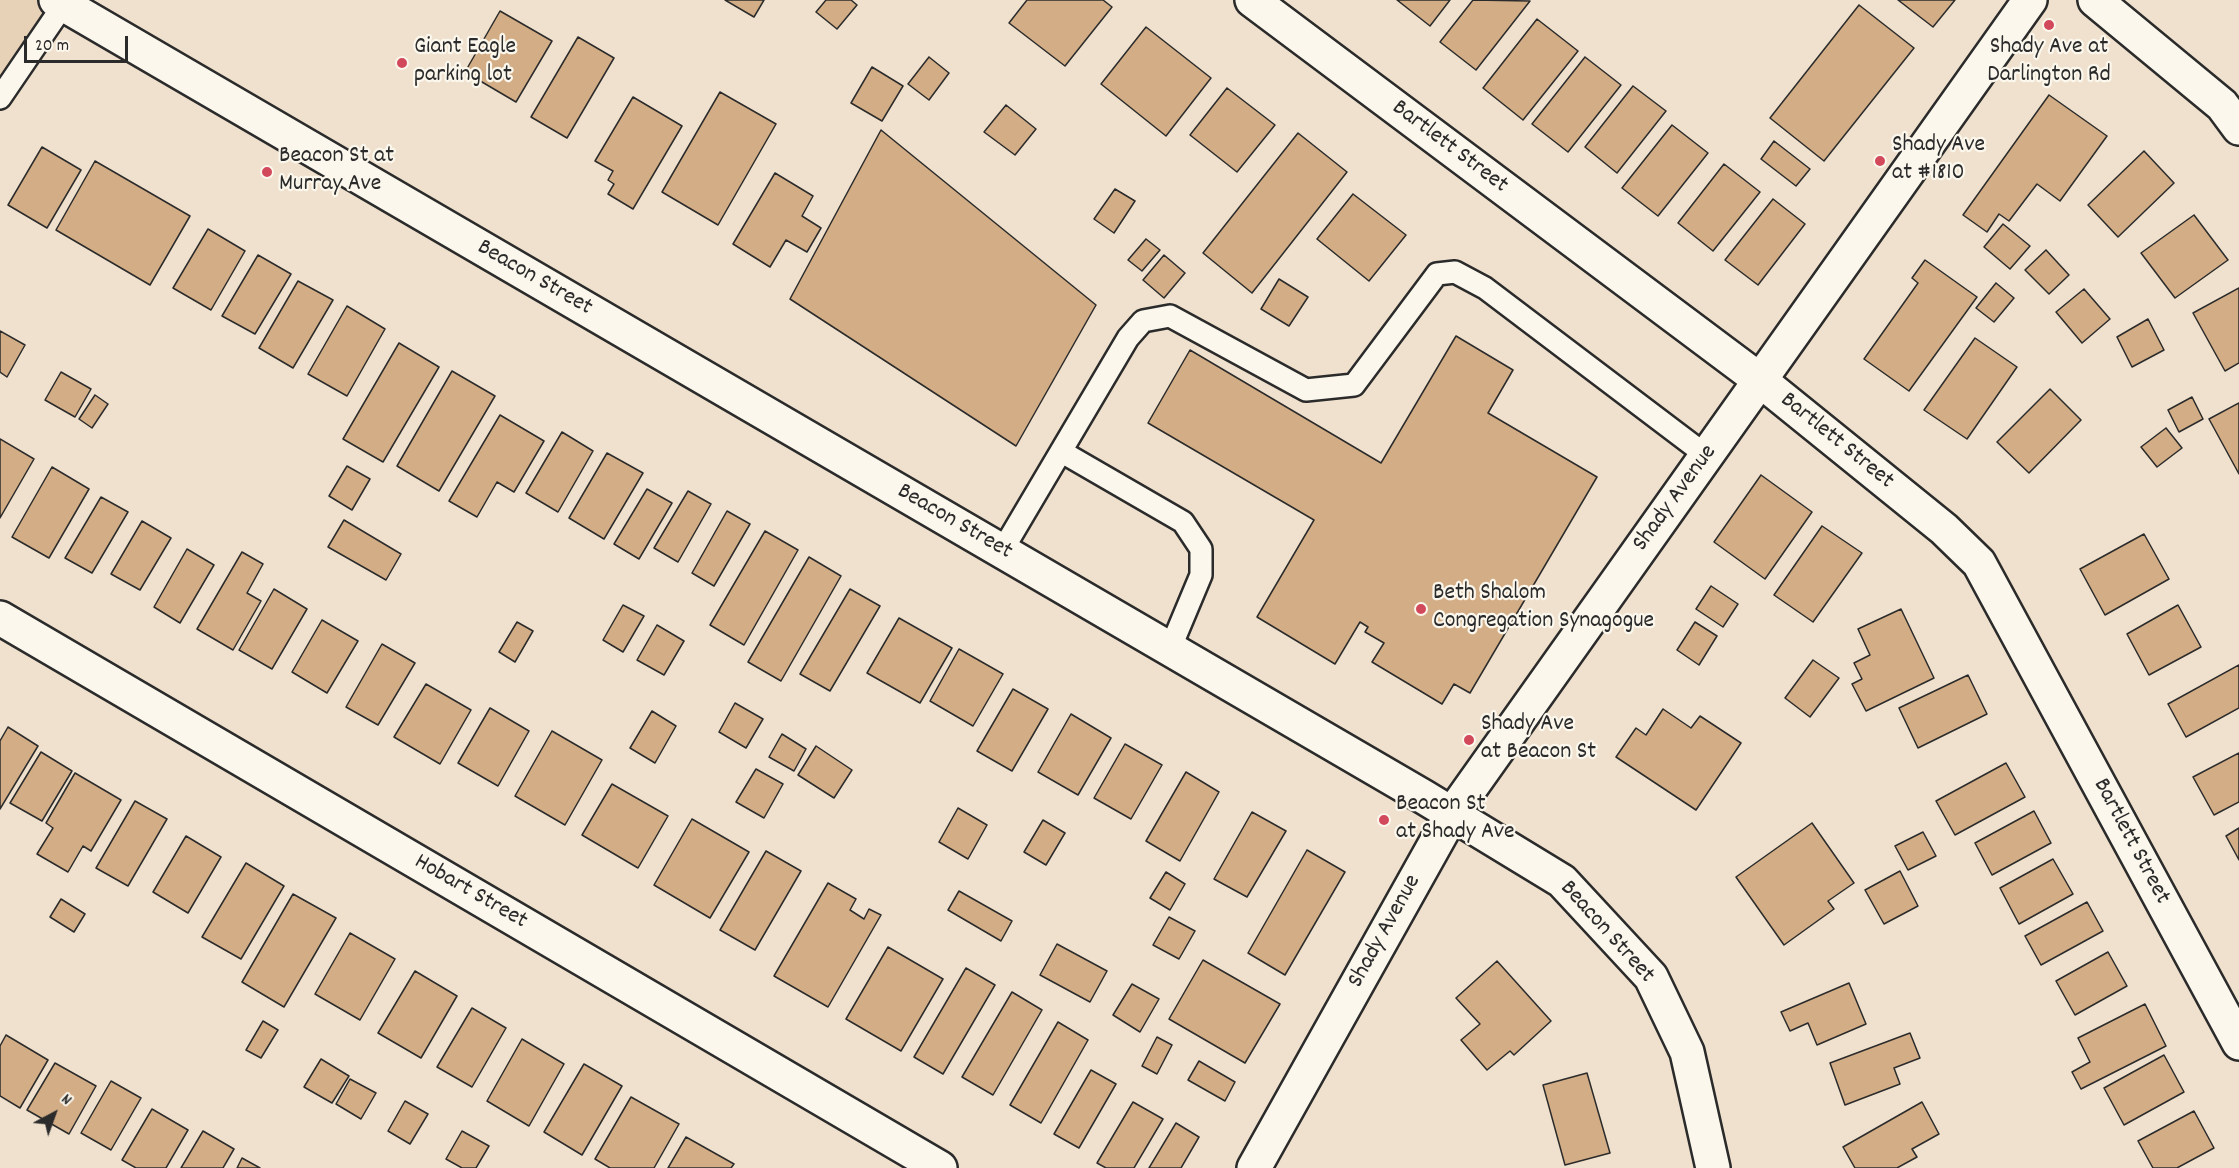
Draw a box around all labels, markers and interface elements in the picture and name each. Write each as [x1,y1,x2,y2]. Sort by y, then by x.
marker: Shady Ave at Darlington Rd [2042,18,2056,32]
scale bar [27,24,130,62]
text: 20 m [35,34,69,59]
place label: Giant Eagle parking lot [414,35,516,91]
place label: Shady Ave at Darlington Rd [1987,35,2111,91]
marker: Giant Eagle parking lot [395,56,409,70]
street label: Bartlett Street [1385,95,1513,201]
place label: Shady Ave at #1810 [1892,133,1985,189]
place label: Beacon St at Murray Ave [279,144,394,200]
marker: Shady Ave at #1810 [1873,154,1887,168]
marker: Beacon St at Murray Ave [260,165,274,179]
street label: Beacon Street [471,234,597,324]
street label: Bartlett Street [1773,387,1899,497]
street label: Shady Avenue [1628,440,1724,558]
street label: Beacon Street [891,478,1017,568]
place label: Beth Shalom Congregation Synagogue [1433,581,1654,637]
marker: Beth Shalom Congregation Synagogue [1414,602,1428,616]
place label: Shady Ave at Beacon St [1481,712,1596,768]
marker: Shady Ave at Beacon St [1462,733,1476,747]
street label: Bartlett Street [2085,774,2175,910]
place label: Beacon St at Shady Ave [1396,792,1515,848]
marker: Beacon St at Shady Ave [1377,813,1391,827]
street label: Hobart Street [408,849,532,937]
street label: Shady Avenue [1343,870,1429,994]
street label: Beacon Street [1552,876,1660,990]
north arrow [24,1084,84,1144]
text: N [56,1089,77,1111]

